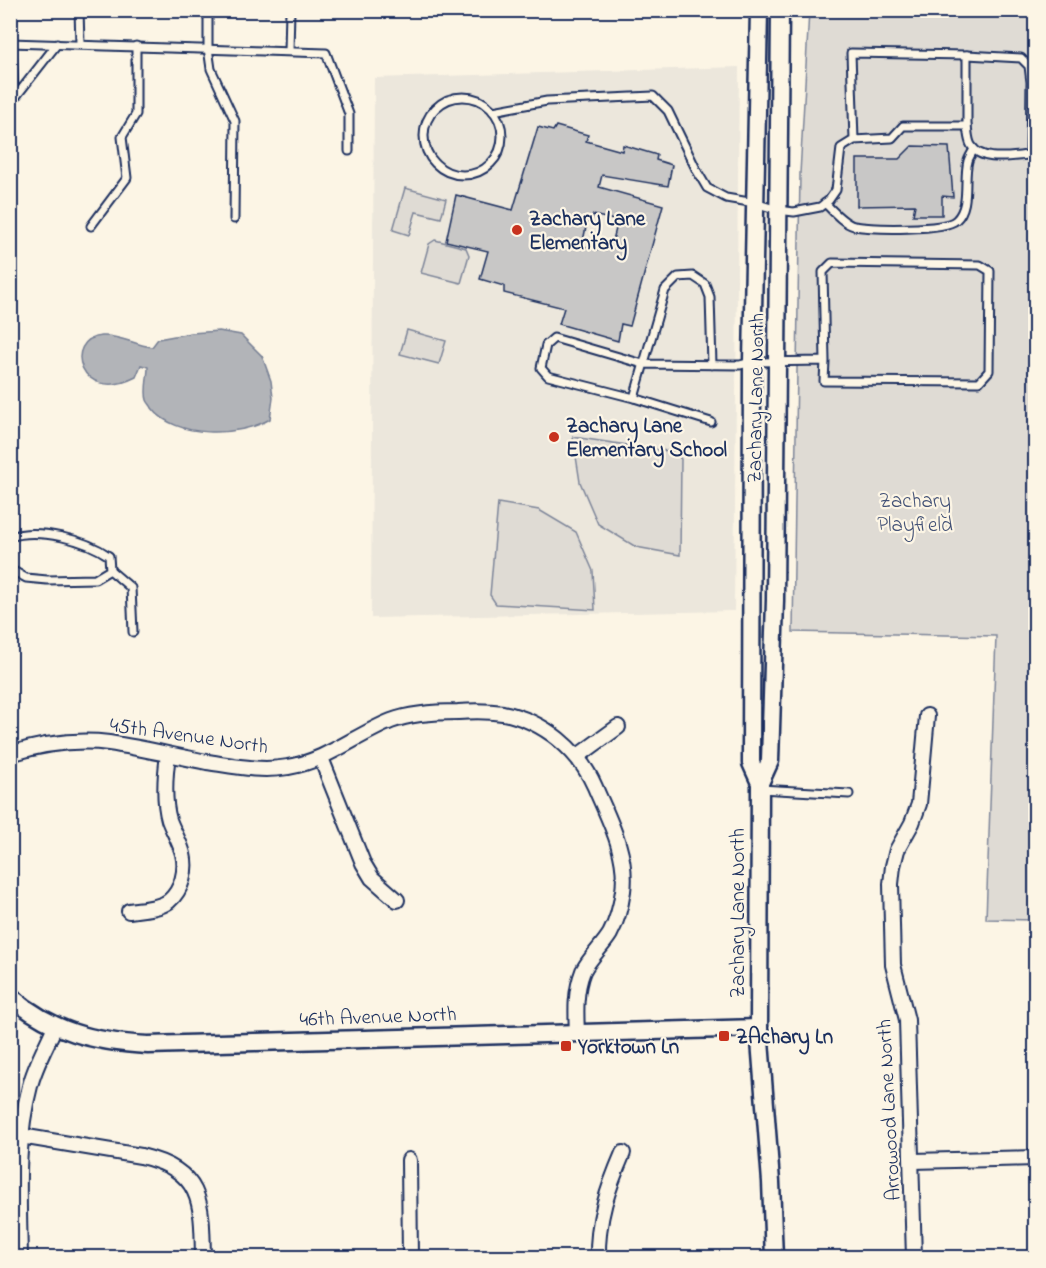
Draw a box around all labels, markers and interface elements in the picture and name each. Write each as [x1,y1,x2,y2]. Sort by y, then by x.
place label: Zachary Lane Elementary [529,205,646,261]
marker: Zachary Lane Elementary [510,223,524,237]
street label: Zachary Lane North [741,313,775,483]
place label: Zachary Lane Elementary School [566,412,728,468]
marker: Zachary Lane Elementary School [547,430,561,444]
park label: Zachary Playfield [877,487,953,543]
street label: 45th Avenue North [108,711,270,763]
street label: Zachary Lane North [724,828,756,998]
street label: 46th Avenue North [299,1000,457,1036]
street label: Arrowood Lane North [870,1018,910,1202]
place label: ZAchary Ln [736,1023,833,1055]
marker: ZAchary Ln [717,1029,731,1043]
place label: Yorktown Ln [577,1033,679,1063]
marker: Yorktown Ln [559,1039,573,1053]

